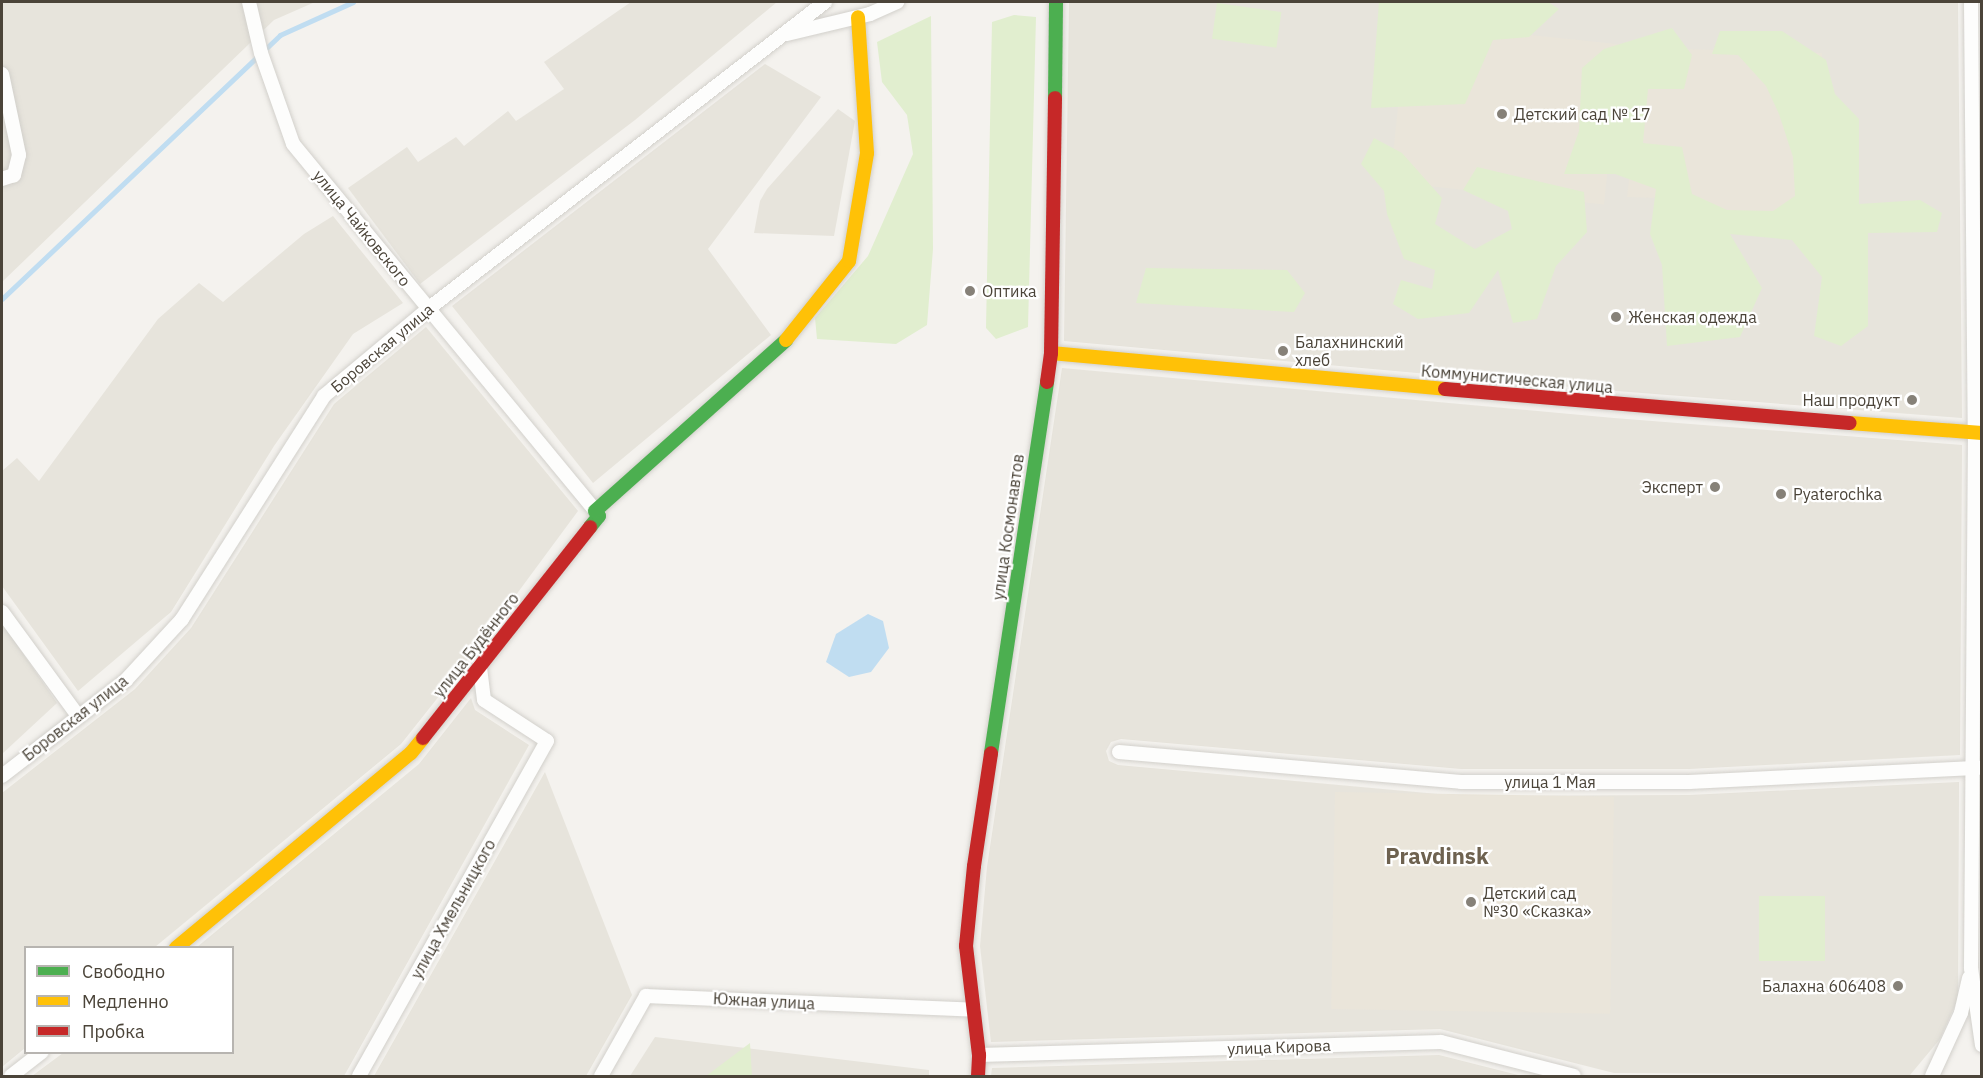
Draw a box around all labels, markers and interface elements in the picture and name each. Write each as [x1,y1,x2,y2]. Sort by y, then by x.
place label: Детский сад № 17 [1514,104,1651,124]
marker: Детский сад № 17 [1495,107,1509,121]
street label: улица Чайковского [309,166,415,290]
place label: Оптика [982,281,1037,301]
marker: Оптика [963,284,977,298]
street label: Боровская улица [327,299,437,397]
place label: Женская одежда [1628,307,1757,327]
marker: Женская одежда [1609,310,1623,324]
place label: Балахнинский хлеб [1295,332,1404,370]
marker: Балахнинский хлеб [1276,344,1290,358]
street label: Коммунистическая улица [1420,361,1614,397]
place label: Наш продукт [1802,390,1900,410]
marker: Наш продукт [1905,393,1919,407]
street label: улица Космонавтов [988,453,1028,601]
place label: Эксперт [1642,477,1703,497]
marker: Эксперт [1708,480,1722,494]
place label: Pyaterochka [1793,484,1882,504]
marker: Pyaterochka [1774,487,1788,501]
street label: улица Будённого [429,589,523,701]
street label: Боровская улица [19,671,131,765]
street label: улица 1 Мая [1504,772,1596,792]
street label: улица Хмельницкого [407,836,499,982]
district label: Pravdinsk [1385,843,1489,869]
place label: Детский сад №30 «Сказка» [1483,883,1591,921]
marker: Детский сад №30 «Сказка» [1464,895,1478,909]
legend [24,946,234,1054]
text: Свободно [82,960,165,983]
place label: Балахна 606408 [1762,976,1886,996]
marker: Балахна 606408 [1891,979,1905,993]
street label: Южная улица [713,989,815,1013]
text: Медленно [82,990,169,1013]
text: Пробка [82,1020,145,1043]
street label: улица Кирова [1227,1036,1331,1058]

